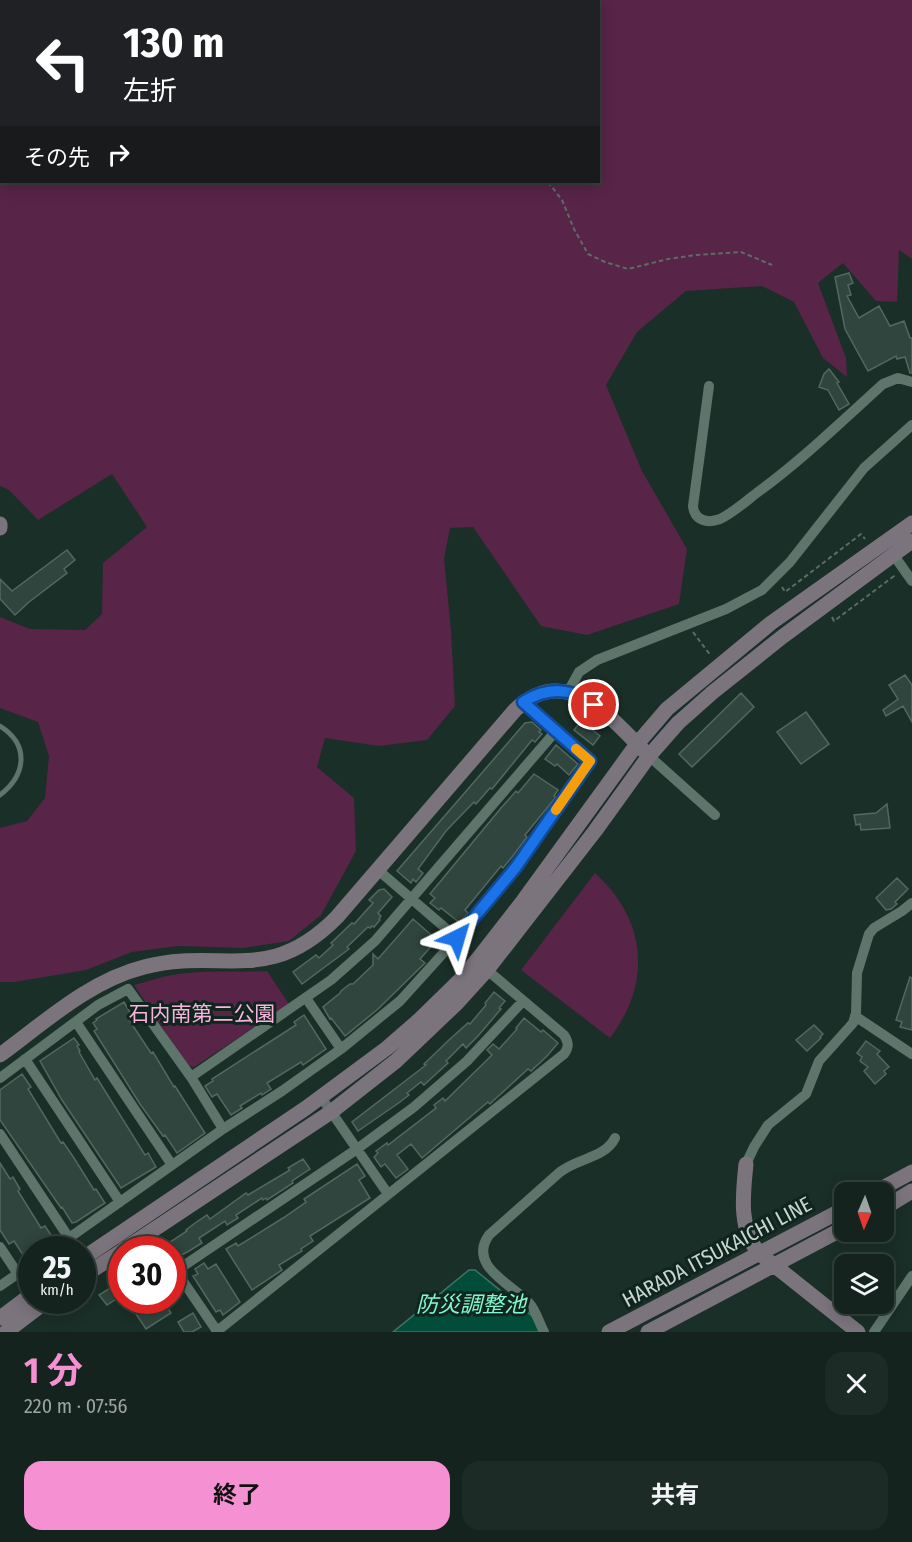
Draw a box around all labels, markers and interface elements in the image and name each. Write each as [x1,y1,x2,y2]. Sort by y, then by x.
text: 130 m [123,18,224,68]
icon: left [24,24,102,102]
text: 左折 [123,75,177,107]
icon: right [102,138,135,171]
text: その先 [24,144,90,171]
pin [568,679,619,730]
icon: arrive [577,688,610,721]
position arrow [425,906,489,970]
park label: 石内南第二公園 [129,1001,276,1027]
north arrow [834,1182,894,1242]
map controls [834,1182,894,1314]
street label: HARADA ITSUKAICHI LINE [618,1191,816,1313]
speed limit sign: 30 [108,1236,186,1314]
text: 25 [43,1250,71,1286]
button: layers [834,1254,894,1314]
text: km/h [40,1281,74,1299]
water label: 防災調整池 [416,1291,528,1318]
text: 1 分 [24,1349,83,1393]
button: close [825,1352,888,1415]
text: 220 m · 07:56 [24,1394,127,1418]
button: 終了 [24,1461,450,1530]
button: 共有 [462,1461,888,1530]

